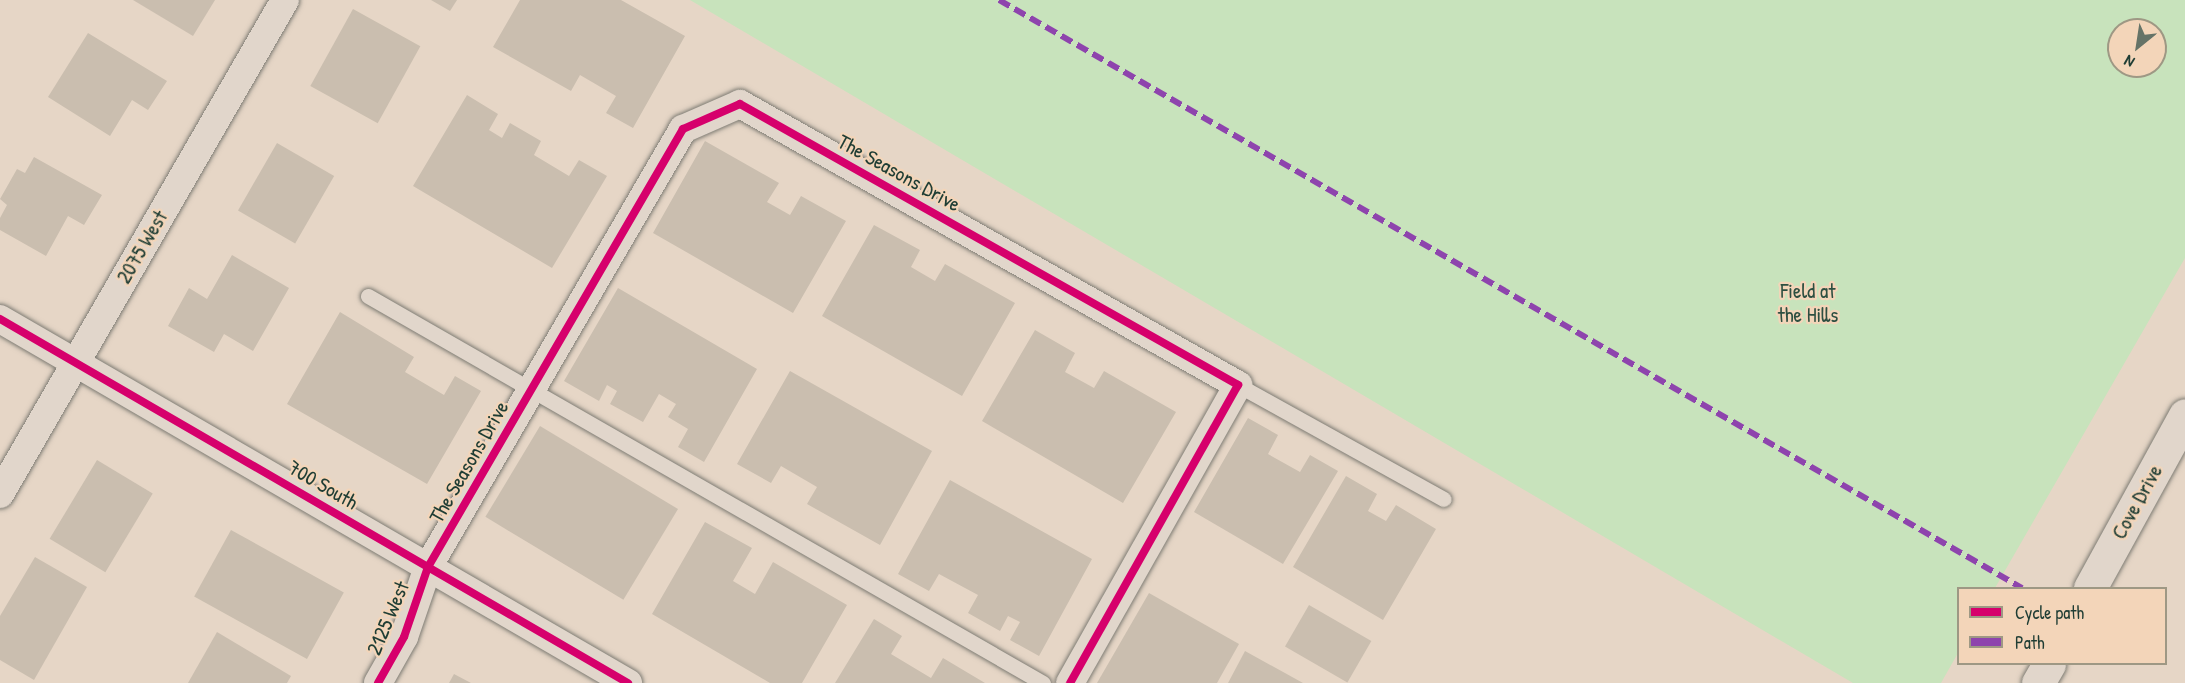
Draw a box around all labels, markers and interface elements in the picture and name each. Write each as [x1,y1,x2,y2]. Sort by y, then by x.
north arrow [2107,18,2167,78]
text: N [2120,50,2138,74]
street label: The Seasons Drive [833,129,965,217]
street label: 2075 West [111,206,173,288]
park label: Field at the Hills [1778,278,1838,328]
street label: The Seasons Drive [424,397,514,527]
street label: 700 South [284,455,362,515]
street label: Cove Drive [2106,460,2168,544]
street label: 2125 West [361,577,415,659]
legend [1957,587,2167,665]
text: Cycle path [2015,600,2084,625]
text: Path [2015,630,2044,655]

